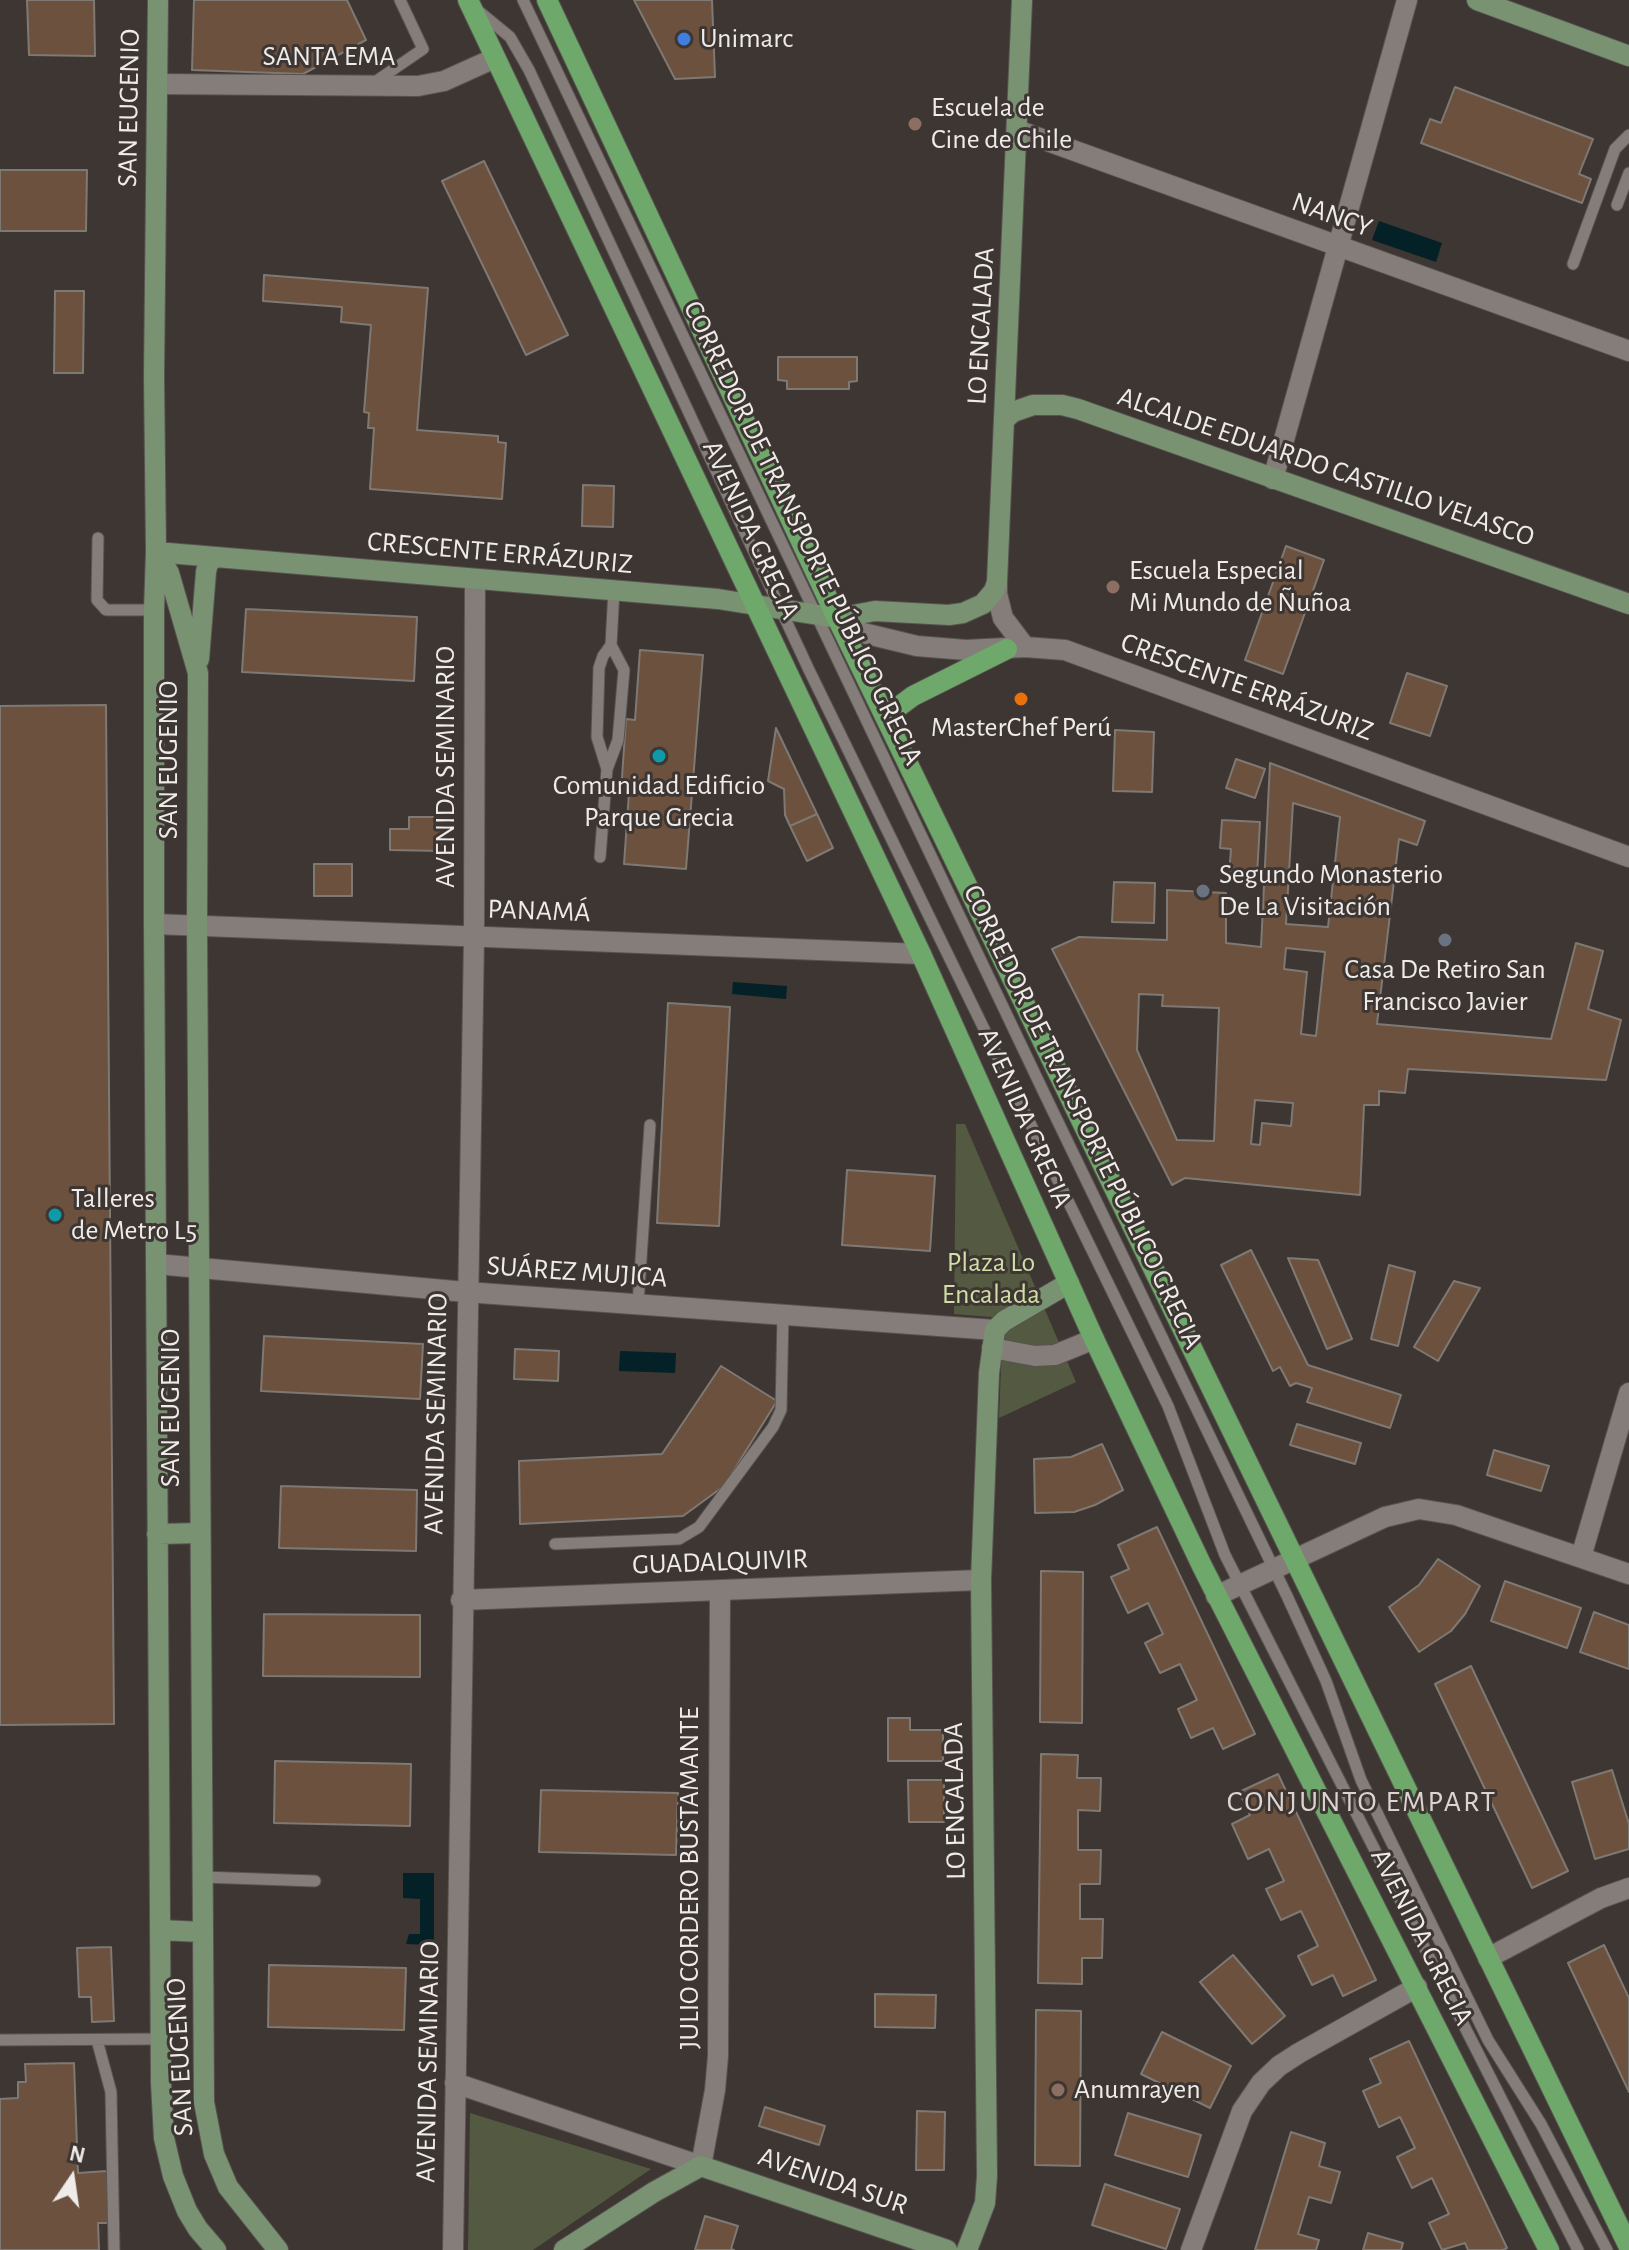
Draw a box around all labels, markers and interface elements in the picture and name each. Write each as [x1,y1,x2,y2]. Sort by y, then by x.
place label: Unimarc [700,22,793,56]
street label: SAN EUGENIO [111,29,147,187]
marker: Unimarc [675,30,693,48]
street label: SANTA EMA [263,40,395,74]
place label: Escuela de Cine de Chile [931,91,1072,157]
marker: Escuela de Cine de Chile [906,115,924,133]
street label: NANCY [1287,185,1377,245]
street label: LO ENCALADA [960,246,1002,406]
street label: CORREDOR DE TRANSPORTE PÚBLICO GRECIA [676,296,930,770]
street label: ALCALDE EDUARDO CASTILLO VELASCO [1113,380,1539,554]
street label: AVENIDA GRECIA [695,435,807,625]
street label: CRESCENTE ERRÁZURIZ [366,525,634,581]
place label: Escuela Especial Mi Mundo de Ñuñoa [1129,554,1351,620]
marker: Escuela Especial Mi Mundo de Ñuñoa [1104,578,1122,596]
street label: CRESCENTE ERRÁZURIZ [1116,626,1378,748]
street label: AVENIDA SEMINARIO [429,646,463,888]
street label: SAN EUGENIO [152,681,186,839]
marker: MasterChef Perú [1012,690,1030,708]
place label: MasterChef Perú [931,711,1111,745]
marker: Comunidad Edificio Parque Grecia [650,747,668,765]
place label: Comunidad Edificio Parque Grecia [553,769,765,835]
place label: Segundo Monasterio De La Visitación [1219,858,1443,924]
street label: CORREDOR DE TRANSPORTE PÚBLICO GRECIA [956,880,1210,1354]
marker: Segundo Monasterio De La Visitación [1194,882,1212,900]
street label: PANAMÁ [487,892,591,930]
marker: Casa De Retiro San Francisco Javier [1436,931,1454,949]
place label: Casa De Retiro San Francisco Javier [1344,953,1546,1019]
street label: AVENIDA GRECIA [970,1023,1080,1213]
place label: Talleres de Metro L5 [71,1182,197,1248]
marker: Talleres de Metro L5 [46,1206,64,1224]
park label: Plaza Lo Encalada [942,1246,1040,1312]
street label: SUÁREZ MUJICA [486,1249,668,1295]
street label: AVENIDA SEMINARIO [417,1293,455,1535]
street label: SAN EUGENIO [154,1329,188,1487]
street label: GUADALQUIVIR [632,1542,808,1582]
street label: JULIO CORDERO BUSTAMANTE [673,1707,707,2049]
street label: LO ENCALADA [937,1722,973,1880]
district label: CONJUNTO EMPART [1227,1784,1497,1820]
street label: AVENIDA GRECIA [1363,1843,1481,2031]
street label: AVENIDA SEMINARIO [409,1941,447,2183]
street label: SAN EUGENIO [159,1977,201,2137]
place label: Anumrayen [1074,2073,1201,2107]
marker: Anumrayen [1049,2081,1067,2099]
north arrow [32,2138,112,2218]
street label: AVENIDA SUR [754,2140,912,2222]
text: N [67,2142,87,2167]

